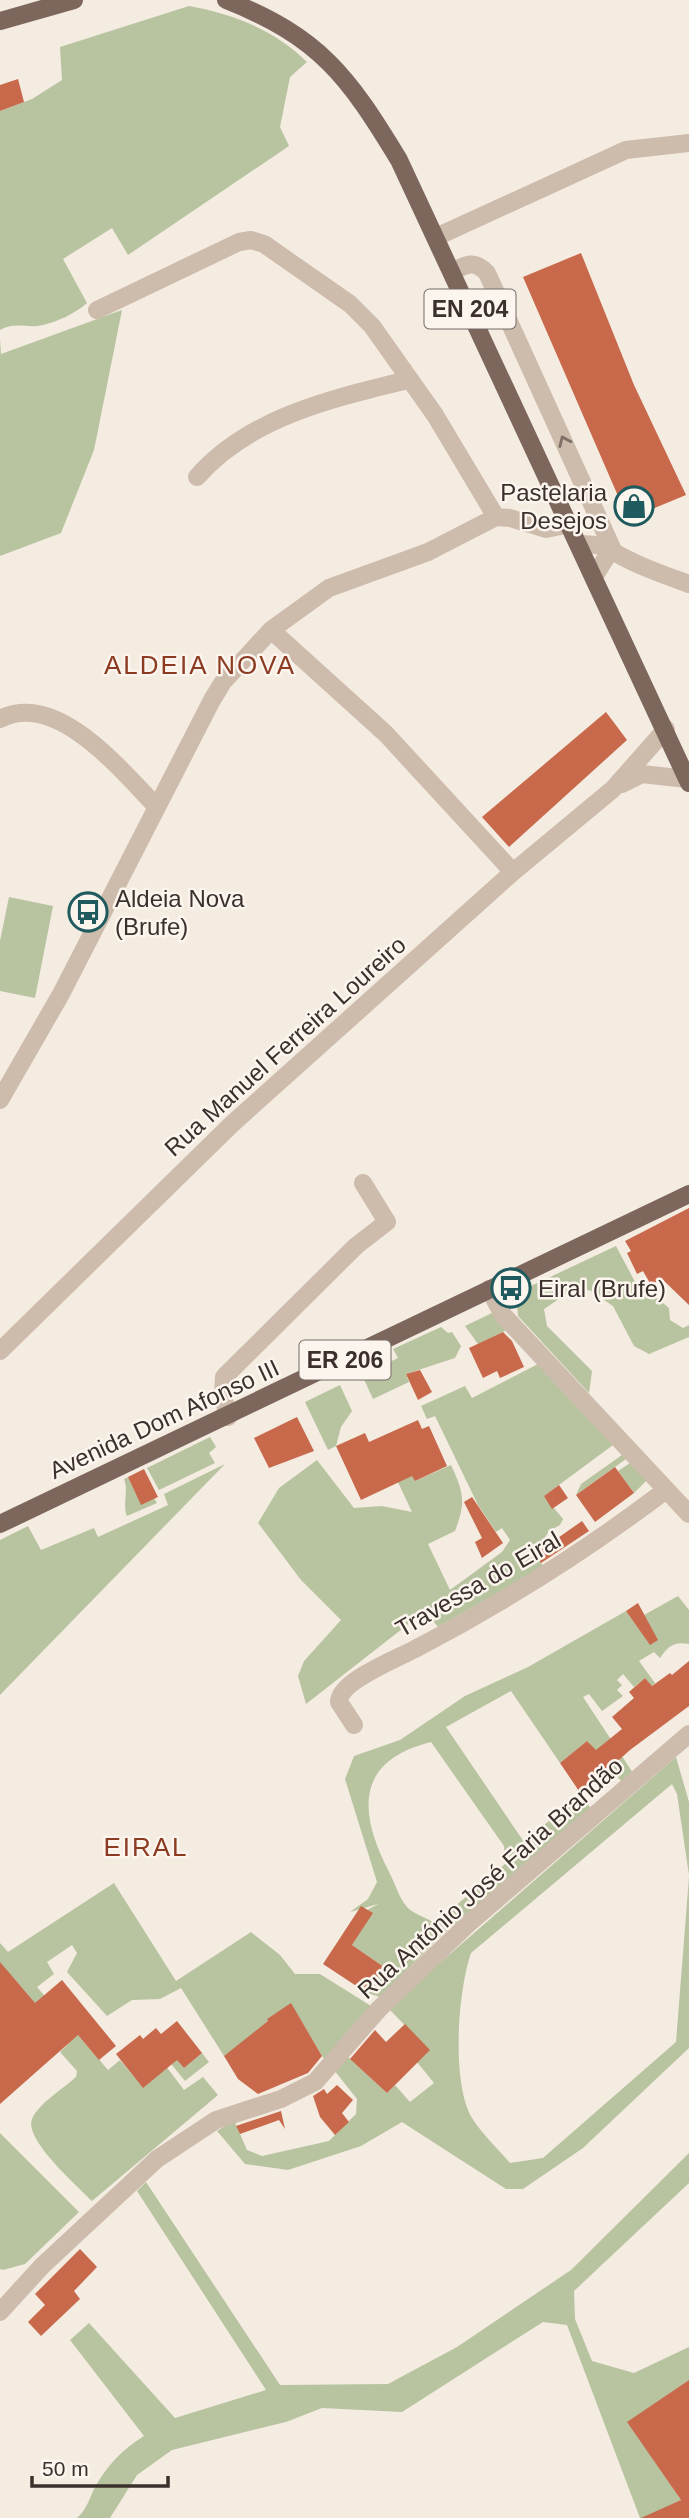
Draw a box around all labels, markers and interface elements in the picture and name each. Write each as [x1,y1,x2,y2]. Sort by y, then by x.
road number: EN 204 [424,290,516,328]
one-way arrow [558,436,572,449]
place label: Pastelaria Desejos [500,479,608,534]
shop icon: Pastelaria Desejos [613,485,655,527]
district label: ALDEIA NOVA [104,650,296,680]
place label: Aldeia Nova (Brufe) [115,885,245,940]
bus stop icon: Aldeia Nova (Brufe) [67,891,109,933]
street label: Rua Manuel Ferreira Loureiro [159,931,411,1161]
bus stop icon: Eiral (Brufe) [490,1267,532,1309]
place label: Eiral (Brufe) [538,1275,666,1302]
road number: ER 206 [300,1340,390,1380]
street label: Avenida Dom Afonso III [45,1354,283,1484]
street label: Travessa do Eiral [391,1526,565,1642]
street label: Rua António José Faria Brandão [352,1752,628,2004]
district label: EIRAL [103,1832,189,1862]
scale bar [32,2444,168,2488]
text: 50 m [42,2457,89,2480]

